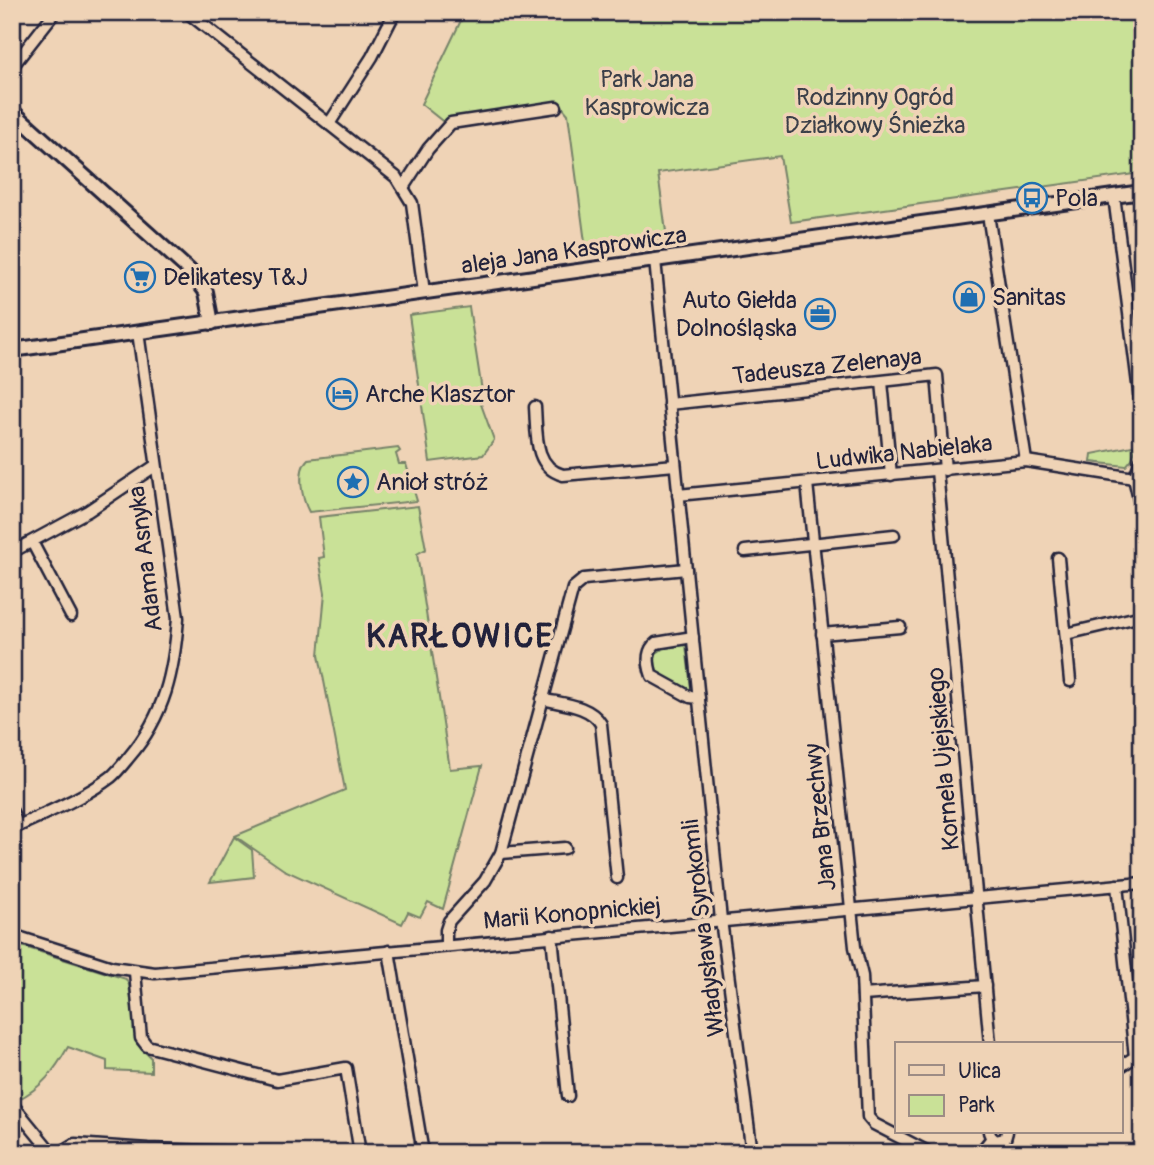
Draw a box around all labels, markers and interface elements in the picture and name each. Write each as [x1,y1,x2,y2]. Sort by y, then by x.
park label: Park Jana Kasprowicza [585,65,709,122]
park label: Rodzinny Ogród Działkowy Śnieżka [785,83,965,140]
bus stop icon: Pola [1015,181,1049,215]
place label: Pola [1055,184,1098,213]
street label: aleja Jana Kasprowicza [460,220,689,281]
supermarket icon: Delikatesy T&J [123,260,157,294]
place label: Delikatesy T&J [163,263,308,292]
shop icon: Sanitas [952,280,986,314]
place label: Sanitas [992,283,1066,312]
place label: Auto Giełda Dolnośląska [676,286,797,343]
office icon: Auto Giełda Dolnośląska [803,297,837,331]
street label: Tadeusza Zelenaya [731,342,923,391]
hotel icon: Arche Klasztor [325,377,359,411]
place label: Arche Klasztor [365,380,516,409]
street label: Ludwika Nabielaka [814,429,994,476]
place icon: Anioł stróż [336,465,370,499]
place label: Anioł stróż [376,468,488,497]
street label: Adama Asnyka [122,484,169,634]
district label: KARŁOWICE [366,617,554,657]
street label: Kornela Ujejskiego [921,666,966,852]
street label: Jana Brzechwy [798,742,843,892]
street label: Władysława Syrokomli [676,818,731,1038]
street label: Marii Konopnickiej [482,891,662,936]
legend [895,1042,1122,1134]
text: Ulica [958,1058,1001,1085]
text: Park [958,1092,995,1119]

